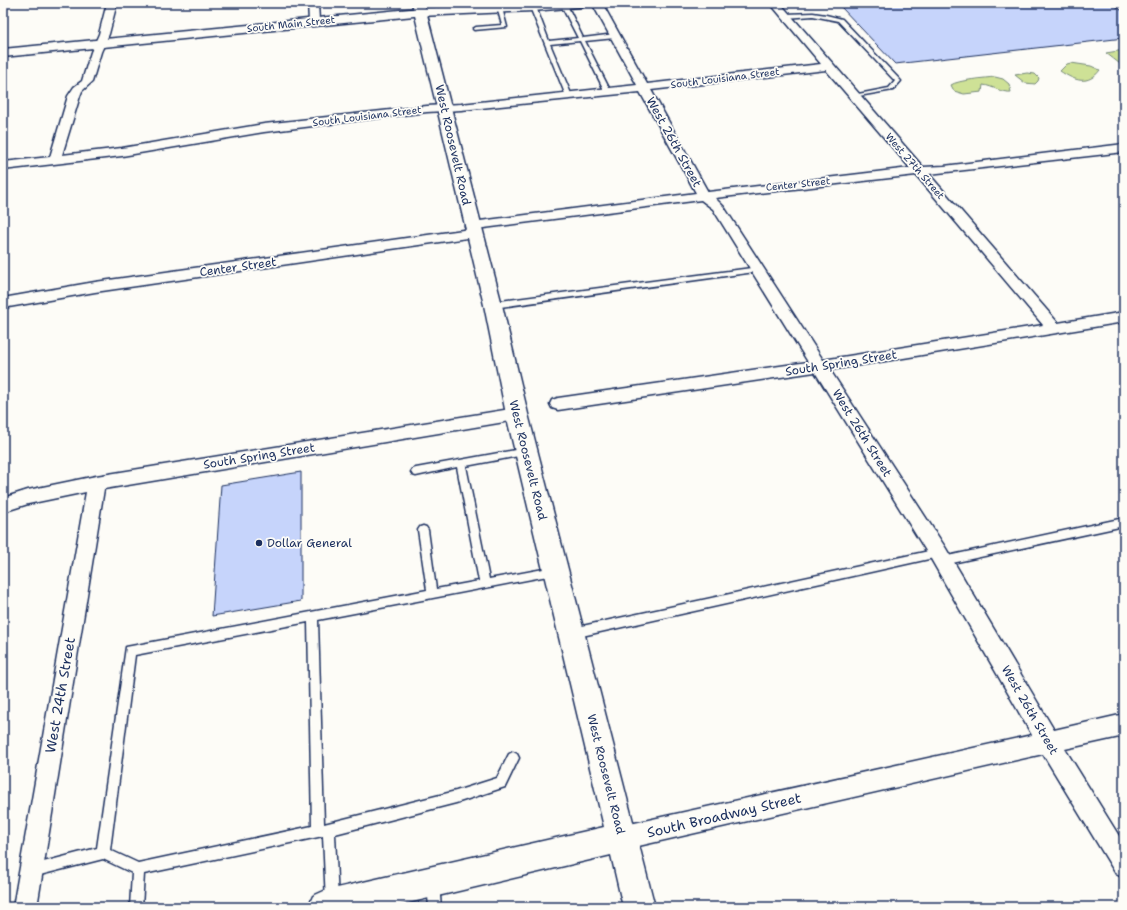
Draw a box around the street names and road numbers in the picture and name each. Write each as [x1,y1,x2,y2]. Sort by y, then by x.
street label: South Main Street [246,13,336,35]
street label: South Louisiana Street [670,65,780,91]
street label: West Roosevelt Road [431,83,475,207]
street label: West 26th Street [643,94,705,190]
street label: South Louisiana Street [312,103,422,129]
street label: West 27th Street [883,130,947,202]
street label: Center Street [765,174,831,194]
street label: Center Street [198,254,278,280]
street label: South Spring Street [784,346,898,380]
street label: West 26th Street [829,386,895,480]
street label: West Roosevelt Road [505,398,551,522]
street label: South Spring Street [202,439,316,473]
street label: West 24th Street [41,636,79,754]
street label: West 26th Street [998,662,1062,758]
street label: West Roosevelt Road [583,712,629,836]
street label: South Broadway Street [645,788,803,842]

